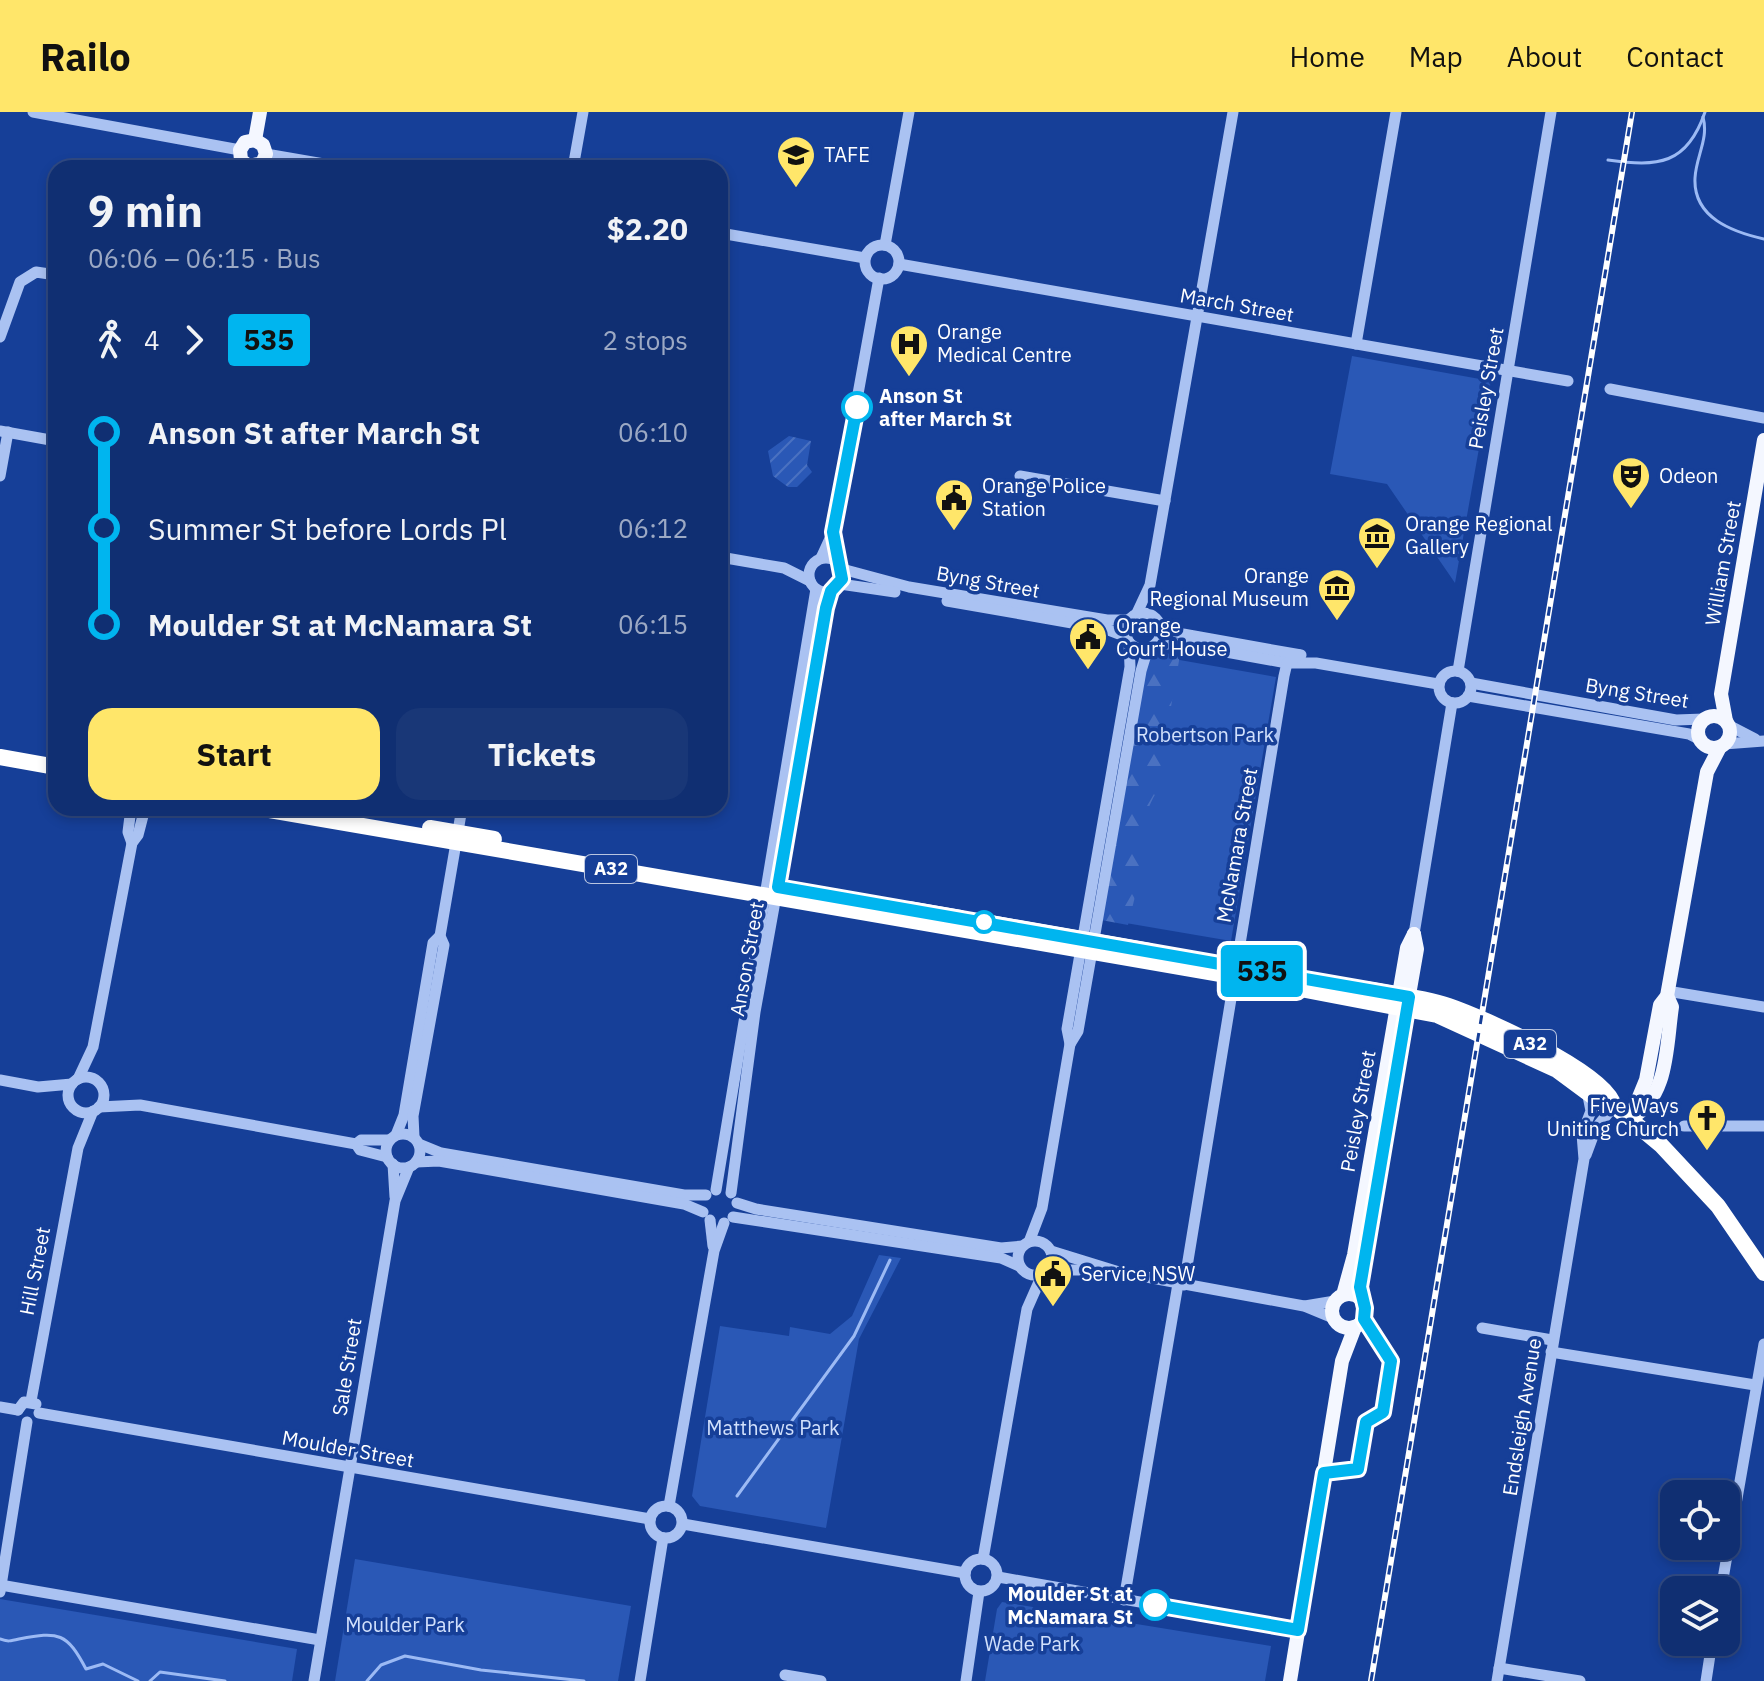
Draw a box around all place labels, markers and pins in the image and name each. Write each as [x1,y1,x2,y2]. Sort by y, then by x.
school or university icon: TAFE [775,134,817,189]
place label: TAFE [824,141,870,168]
place label: Orange Medical Centre [937,318,1072,368]
hospital icon: Orange Medical Centre [888,323,930,378]
place label: Anson St after March St [879,382,1012,432]
marker: Anson St after March St [842,392,872,422]
theatre icon: Odeon [1610,455,1652,510]
place label: Odeon [1659,462,1718,489]
place label: Orange Police Station [982,472,1106,522]
public building icon: Orange Police Station [933,477,975,532]
place label: Orange Regional Gallery [1405,510,1552,560]
museum icon: Orange Regional Gallery [1356,515,1398,570]
place label: Orange Regional Museum [1149,562,1309,612]
museum icon: Orange Regional Museum [1316,567,1358,622]
place label: Orange Court House [1116,612,1228,662]
public building icon: Orange Court House [1067,616,1109,671]
unlabelled marker [973,911,995,933]
place label: Five Ways Uniting Church [1547,1092,1679,1142]
church icon: Five Ways Uniting Church [1686,1097,1728,1152]
public building icon: Service NSW [1032,1253,1074,1308]
place label: Service NSW [1081,1260,1195,1287]
place label: Moulder St at McNamara St [1007,1580,1133,1630]
marker: Moulder St at McNamara St [1140,1590,1170,1620]

